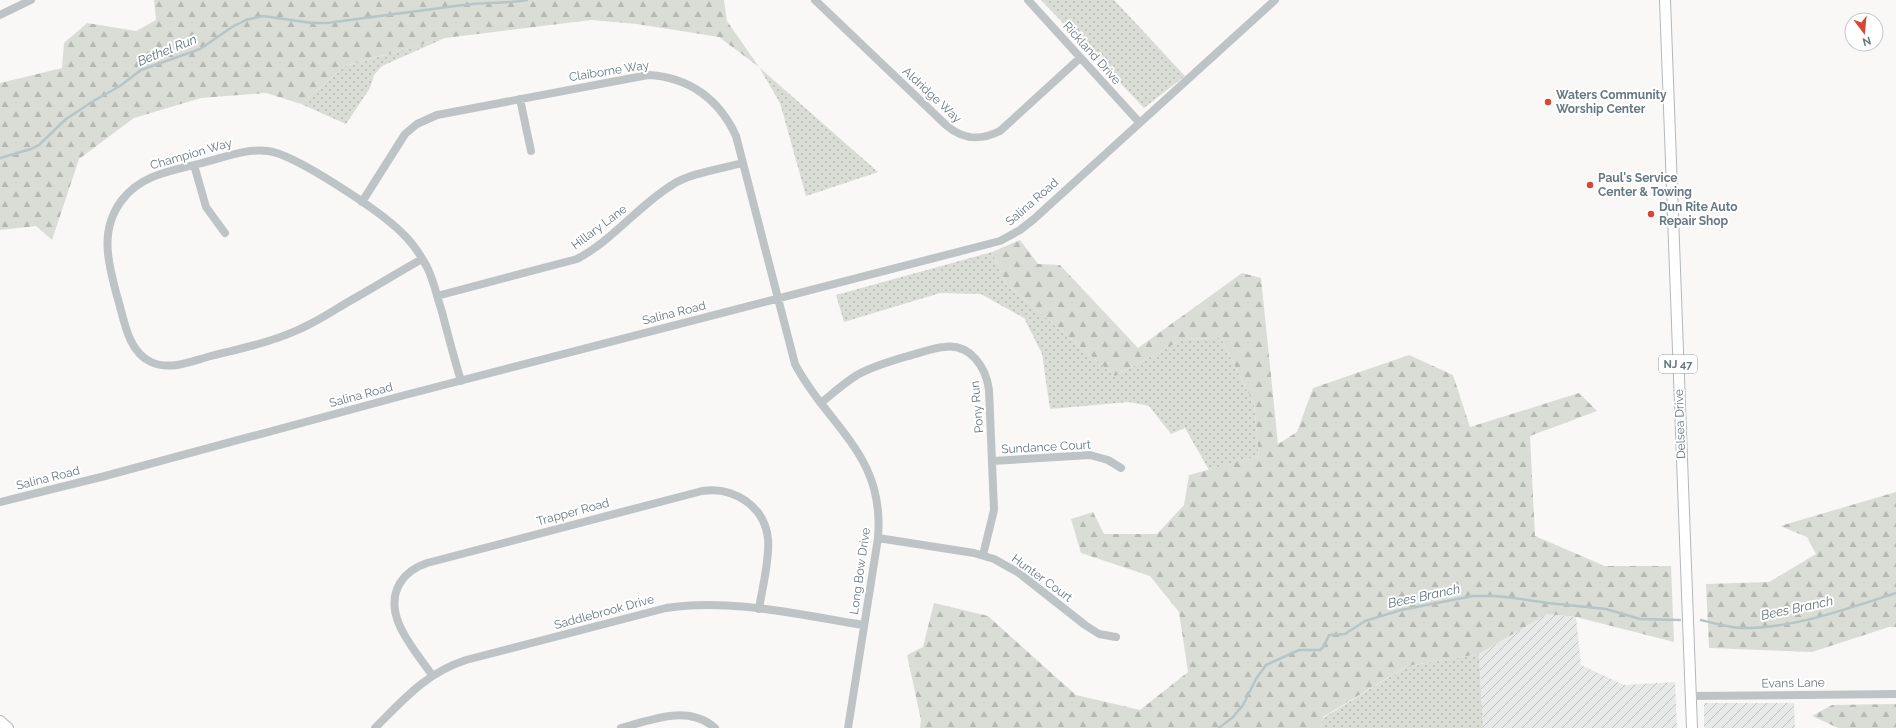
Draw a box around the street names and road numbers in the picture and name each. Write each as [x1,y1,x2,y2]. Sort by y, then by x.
street label: Rickland Drive [1060,19,1124,87]
street label: Claiborne Way [568,58,651,84]
street label: Aldridge Way [900,64,965,126]
street label: Champion Way [149,136,234,172]
street label: Salina Road [1003,175,1061,229]
street label: Hillary Lane [569,202,629,252]
street label: Salina Road [641,298,707,328]
road number: NJ 47 [1659,355,1697,373]
street label: Salina Road [328,380,394,410]
street label: Pony Run [968,380,986,434]
street label: Delsea Drive [1672,389,1688,459]
street label: Sundance Court [1001,438,1091,456]
street label: Salina Road [15,463,81,493]
street label: Trapper Road [535,496,611,528]
street label: Long Bow Drive [847,527,873,615]
street label: Hunter Court [1009,551,1075,605]
street label: Saddlebrook Drive [553,592,655,632]
street label: Evans Lane [1761,675,1825,691]

